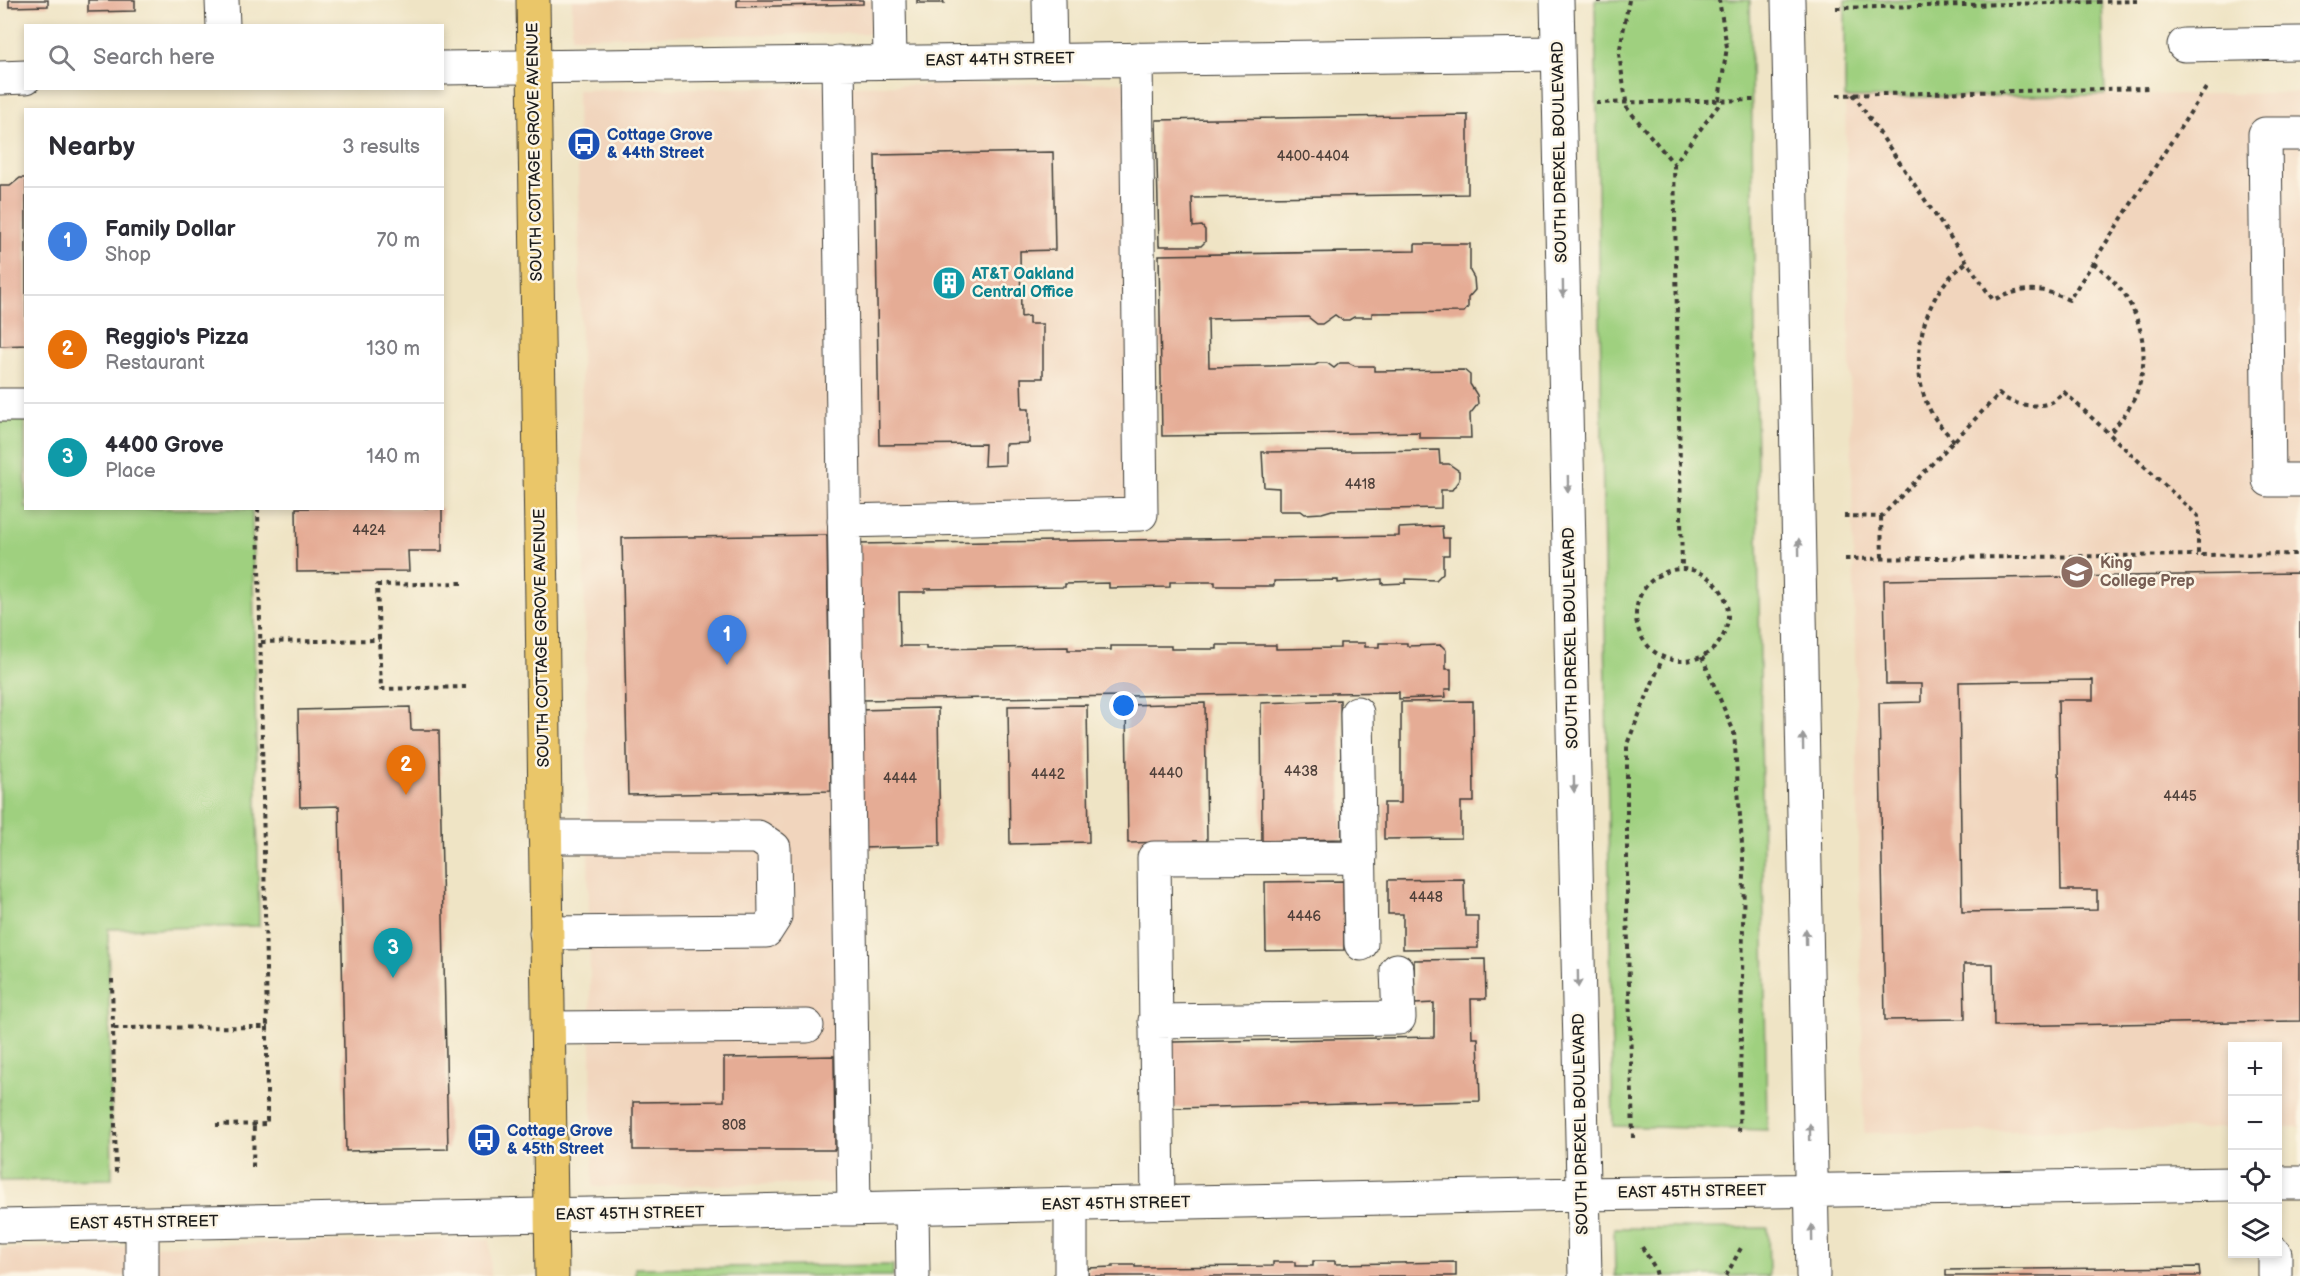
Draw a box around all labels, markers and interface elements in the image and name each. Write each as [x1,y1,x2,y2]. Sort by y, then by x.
street label: SOUTH COTTAGE GROVE AVENUE [523,22,547,282]
search box [24,24,444,90]
icon: search [45,41,78,74]
street label: SOUTH DREXEL BOULEVARD [1549,41,1571,263]
text: Search here [93,44,215,71]
street label: EAST 44TH STREET [925,49,1075,71]
bus stop icon: Cottage Grove & 44th Street [566,126,602,162]
place label: Cottage Grove & 44th Street [607,126,713,163]
text: Nearby [48,132,135,163]
text: 3 results [342,135,420,159]
house number: 4400-4404 [1277,148,1350,165]
text: Family Dollar [105,216,236,243]
text: 1 [63,229,72,253]
text: 70 m [376,229,420,253]
text: Shop [105,243,151,267]
building icon: AT&T Oakland Central Office [931,265,967,301]
place label: AT&T Oakland Central Office [971,265,1074,302]
one-way arrow [1559,280,1568,299]
text: Reggio's Pizza [105,324,249,351]
text: 2 [62,337,73,361]
text: 130 m [366,337,420,361]
text: Restaurant [105,351,205,375]
text: 4400 Grove [105,432,224,459]
text: 3 [62,445,73,469]
text: 140 m [366,445,420,469]
text: Place [105,459,156,483]
one-way arrow [1563,475,1572,494]
house number: 4418 [1345,476,1375,493]
street label: SOUTH COTTAGE GROVE AVENUE [530,508,554,768]
house number: 4424 [352,522,386,539]
street label: SOUTH DREXEL BOULEVARD [1560,527,1582,749]
one-way arrow [1794,537,1804,556]
school or university icon: King College Prep [2059,554,2095,590]
place label: King College Prep [2100,554,2195,591]
pin: 1 [708,616,746,665]
your location [1109,691,1138,720]
one-way arrow [1798,732,1808,751]
pin: 2 [386,746,426,795]
house number: 4438 [1284,763,1318,780]
house number: 4440 [1149,765,1183,782]
house number: 4442 [1031,766,1066,783]
house number: 4444 [883,770,918,787]
one-way arrow [1569,775,1579,794]
house number: 4445 [2163,788,2197,805]
house number: 4448 [1409,889,1443,906]
house number: 4446 [1287,908,1322,925]
one-way arrow [1802,927,1811,946]
pin: 3 [374,928,412,978]
one-way arrow [1574,970,1583,989]
street label: SOUTH DREXEL BOULEVARD [1570,1013,1592,1235]
map controls [2228,1042,2282,1258]
button: + [2228,1042,2282,1096]
button: − [2228,1096,2282,1150]
house number: 808 [722,1117,746,1134]
bus stop icon: Cottage Grove & 45th Street [466,1122,502,1158]
place label: Cottage Grove & 45th Street [507,1122,613,1159]
one-way arrow [1805,1122,1815,1141]
button: locate [2228,1150,2282,1204]
street label: EAST 45TH STREET [1617,1181,1767,1203]
street label: EAST 45TH STREET [1041,1193,1191,1215]
street label: EAST 45TH STREET [555,1203,705,1225]
button: layers [2228,1204,2282,1258]
street label: EAST 45TH STREET [69,1212,219,1234]
one-way arrow [1807,1224,1817,1243]

